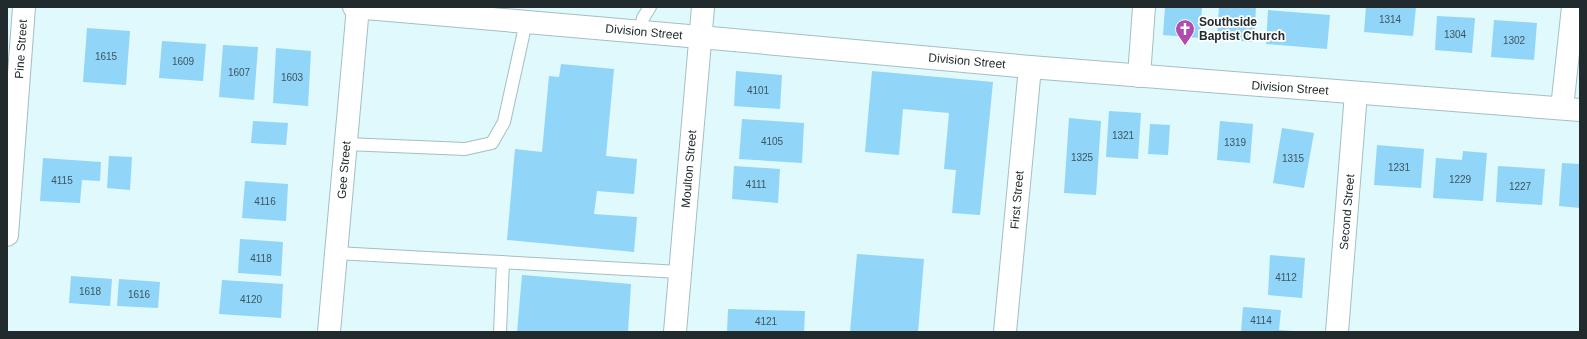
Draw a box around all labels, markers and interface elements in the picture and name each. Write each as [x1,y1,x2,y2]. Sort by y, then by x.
house number: 1314 [1379,14,1402,25]
place label: Southside Baptist Church [1199,15,1285,43]
street label: Pine Street [12,18,30,79]
church icon: Southside Baptist Church [1174,18,1196,46]
street label: Division Street [605,22,684,42]
house number: 1304 [1444,29,1467,40]
house number: 1302 [1503,35,1526,46]
house number: 1615 [95,51,118,62]
street label: Division Street [928,51,1007,71]
house number: 1609 [172,56,195,67]
house number: 1607 [228,67,251,78]
house number: 1603 [281,72,304,83]
street label: Division Street [1251,78,1330,98]
house number: 4101 [747,85,770,96]
street label: Moulton Street [679,129,699,208]
house number: 1321 [1112,130,1135,141]
house number: 4105 [761,136,784,147]
house number: 1319 [1224,137,1247,148]
street label: Gee Street [334,140,354,200]
house number: 1325 [1071,152,1094,163]
house number: 1315 [1282,153,1305,164]
house number: 1231 [1388,162,1411,173]
street label: First Street [1007,170,1027,230]
street label: Second Street [1337,173,1357,250]
house number: 1229 [1449,174,1472,185]
house number: 4115 [51,175,73,186]
house number: 4111 [746,179,767,190]
house number: 1227 [1509,181,1532,192]
house number: 4116 [254,196,276,207]
house number: 4118 [250,253,272,264]
house number: 4112 [1275,272,1297,283]
house number: 1618 [79,286,102,297]
house number: 1616 [128,289,151,300]
house number: 4120 [240,294,263,305]
house number: 4114 [1250,315,1272,326]
house number: 4121 [755,316,778,327]

